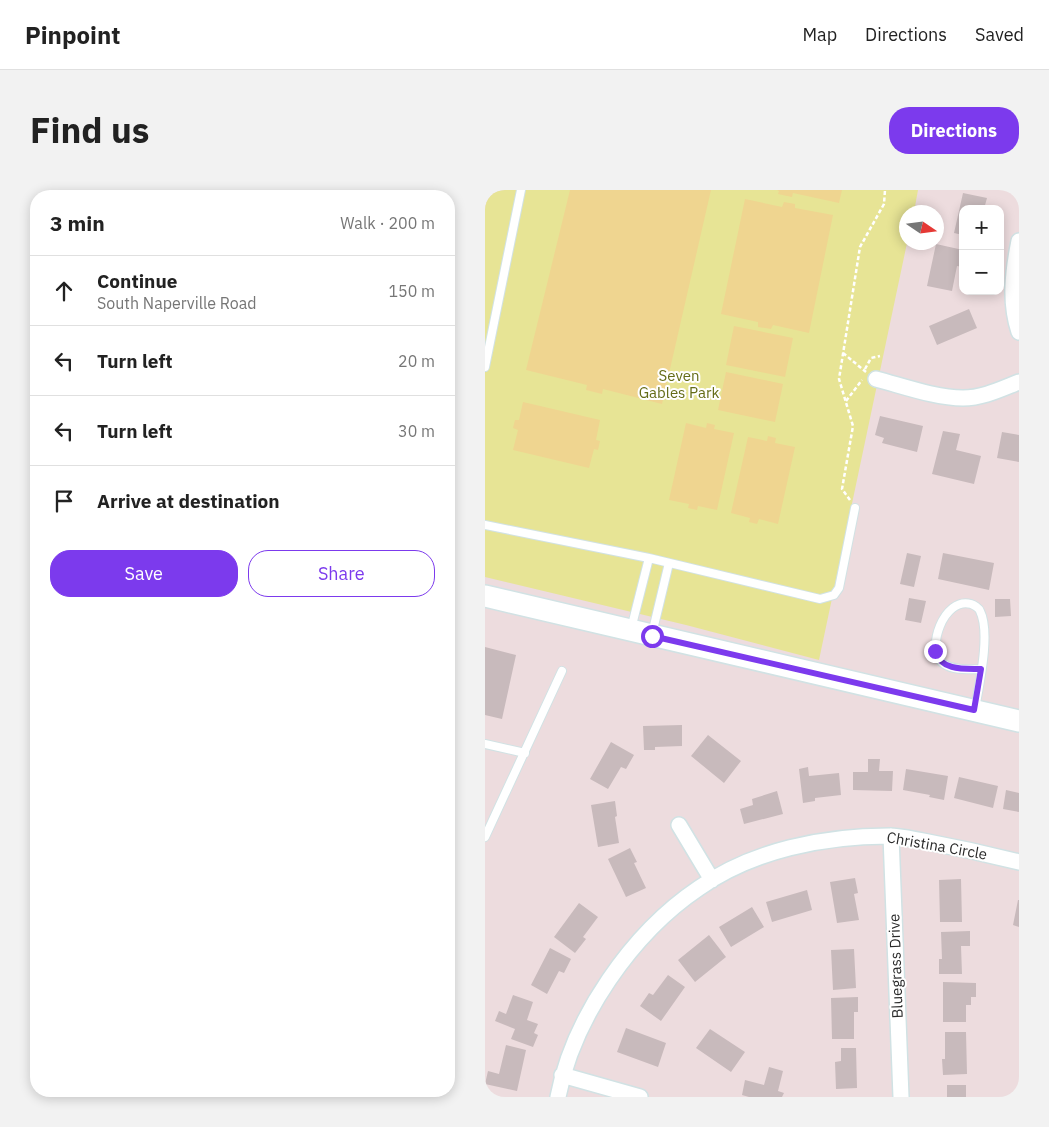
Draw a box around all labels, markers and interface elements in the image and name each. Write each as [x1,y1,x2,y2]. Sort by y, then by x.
text: Pinpoint [25,19,120,51]
text: Map [802,23,837,46]
text: Directions [865,23,947,46]
text: Saved [975,23,1024,46]
text: Find us [30,107,149,153]
button: Directions [889,107,1019,154]
north arrow [899,205,944,250]
map controls [959,205,1004,295]
button: + [959,205,1004,250]
text: 3 min [50,209,105,237]
text: Walk · 200 m [340,213,435,233]
button: − [959,250,1004,295]
text: Continue [97,269,177,293]
icon: ahead [50,277,78,305]
text: 150 m [388,281,435,301]
text: South Naperville Road [97,293,257,313]
icon: left [50,347,78,375]
text: Turn left [97,349,173,373]
text: 20 m [398,351,435,371]
park label: Seven Gables Park [639,366,719,402]
icon: left [50,417,78,445]
text: Turn left [97,419,173,443]
text: 30 m [398,421,435,441]
icon: arrive [50,487,78,515]
text: Arrive at destination [97,489,280,513]
button: Save [50,550,238,597]
button: Share [248,550,435,597]
route start [641,625,664,648]
route end [924,640,947,663]
street label: Christina Circle [885,827,989,864]
street label: Bluegrass Drive [884,913,907,1019]

